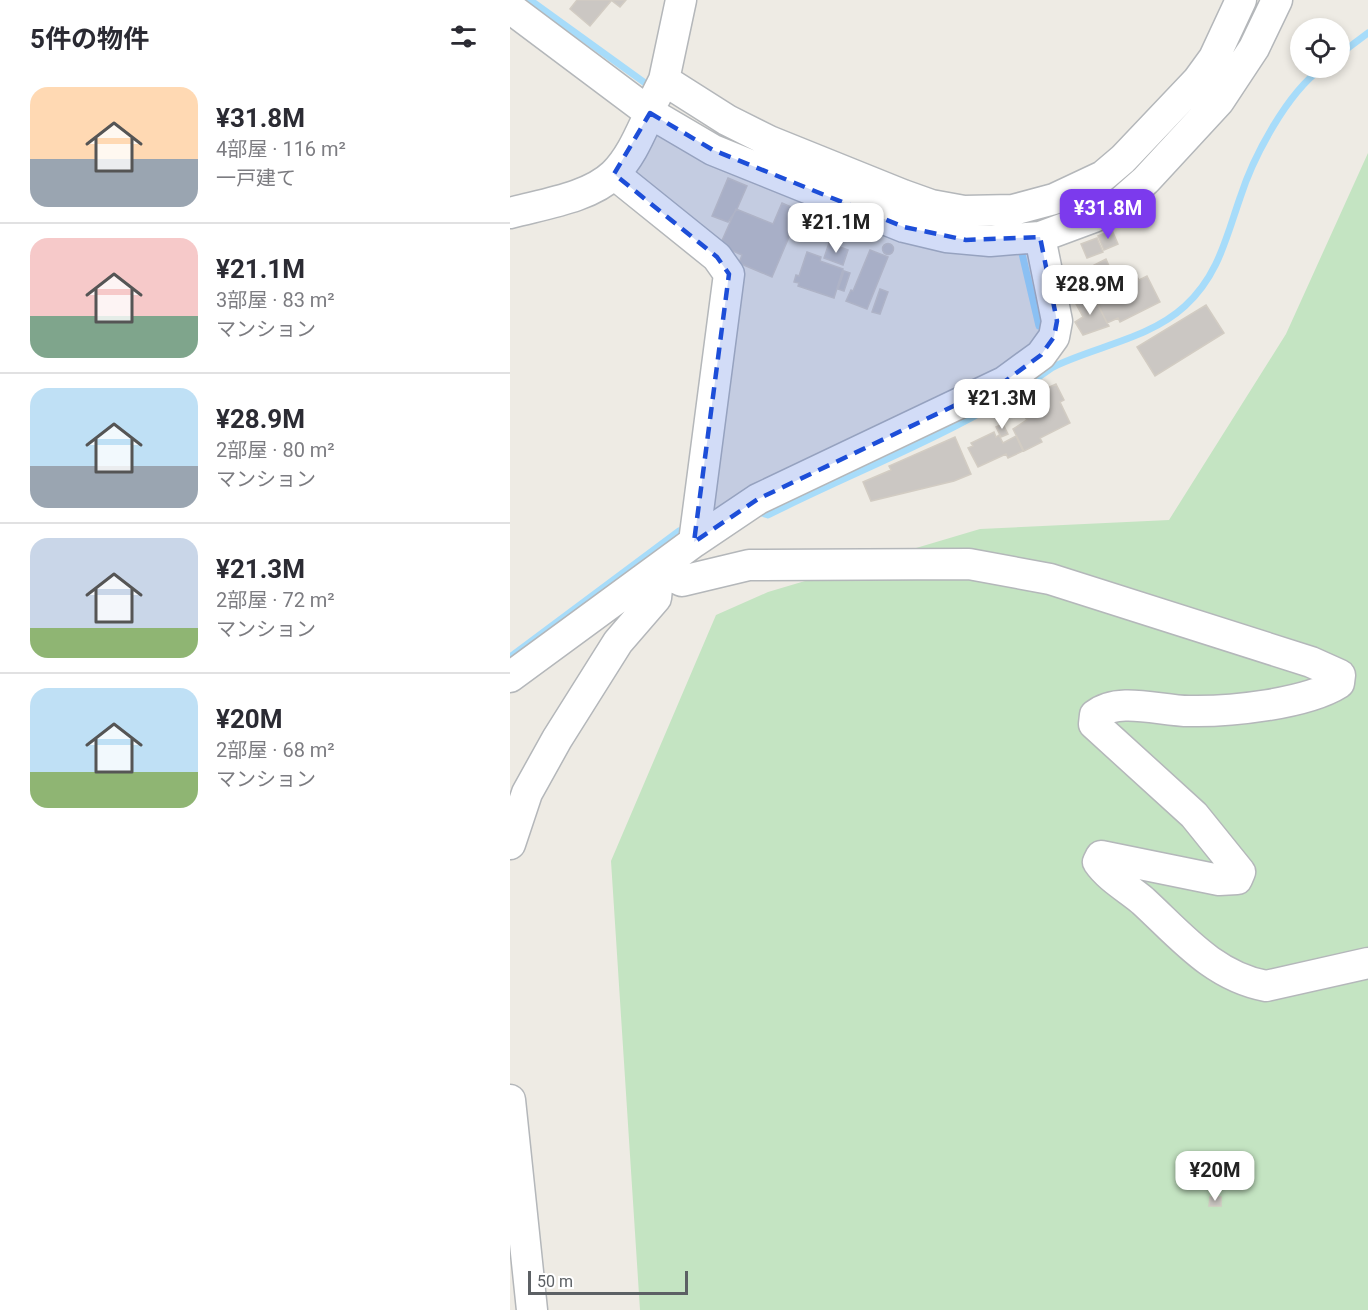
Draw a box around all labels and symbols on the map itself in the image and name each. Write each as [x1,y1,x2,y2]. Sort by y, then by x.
pin: ¥31.8M [1059,189,1157,240]
pin: ¥21.1M [787,203,885,254]
pin: ¥28.9M [1041,265,1139,316]
pin: ¥21.3M [953,379,1051,430]
pin: ¥20M [1179,1151,1251,1202]
scale bar [528,1268,688,1296]

